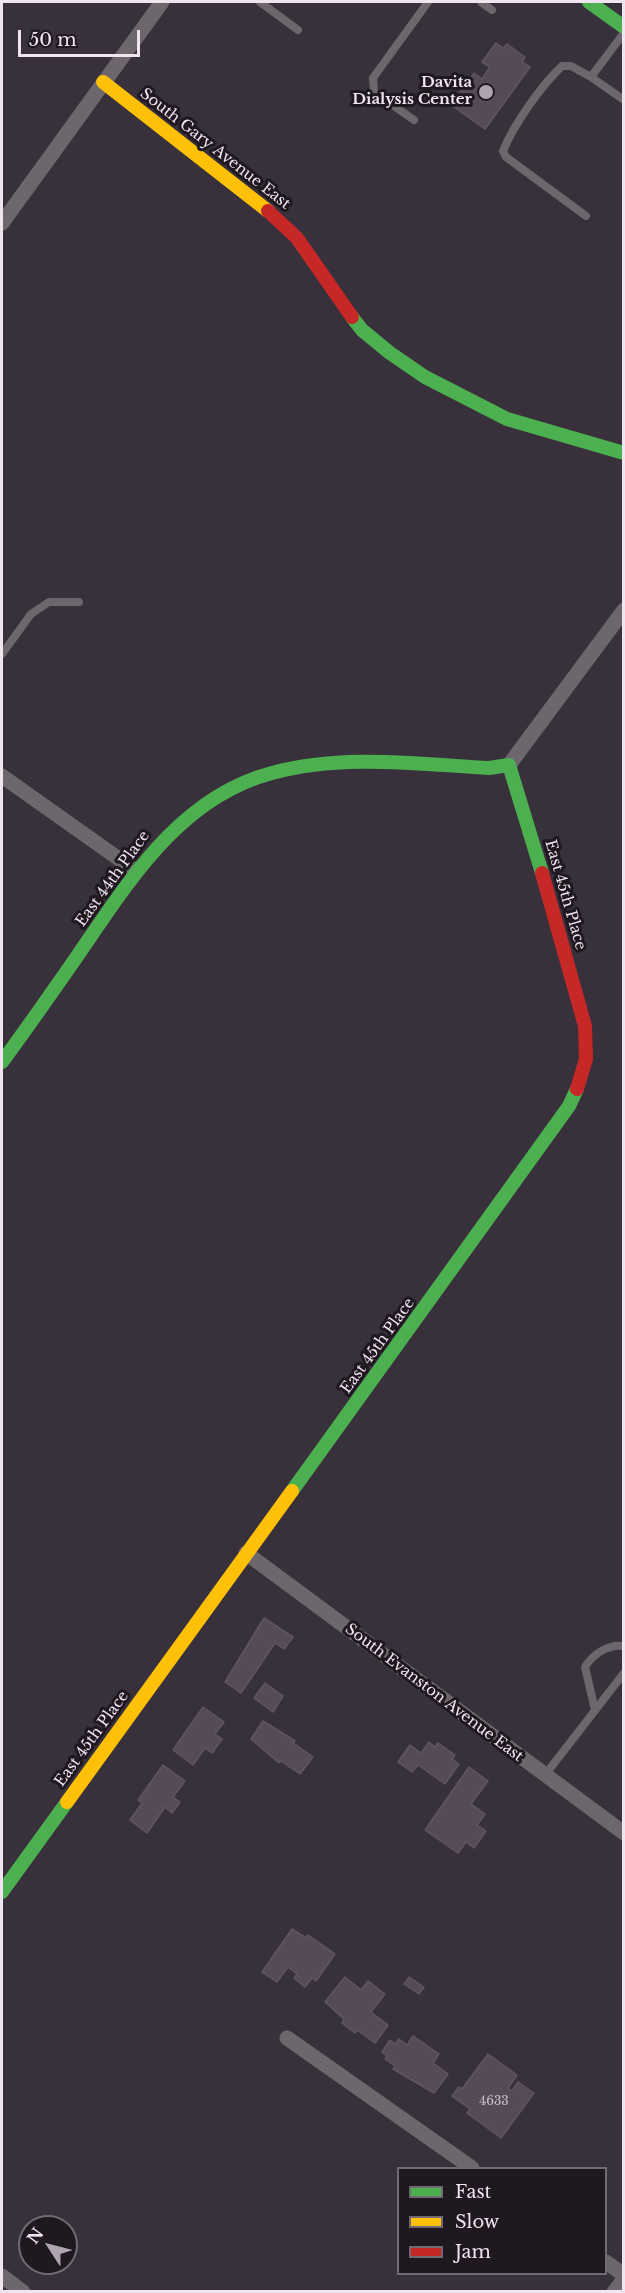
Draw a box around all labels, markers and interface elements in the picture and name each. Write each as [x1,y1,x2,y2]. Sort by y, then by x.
scale bar [21,18,142,56]
text: 50 m [29,29,77,51]
place label: Davita Dialysis Center [352,74,472,109]
marker: Davita Dialysis Center [477,83,495,101]
street label: South Gary Avenue East [136,85,294,213]
street label: East 44th Place [72,828,154,930]
street label: East 45th Place [541,838,589,952]
street label: East 45th Place [337,1295,419,1397]
street label: South Evanston Avenue East [341,1620,527,1766]
street label: East 45th Place [51,1688,133,1790]
house number: 4633 [479,2095,509,2109]
legend [397,2167,607,2275]
text: Fast [455,2181,491,2203]
text: Slow [455,2211,499,2233]
north arrow [18,2215,78,2275]
text: N [23,2224,48,2248]
text: Jam [455,2241,491,2263]

